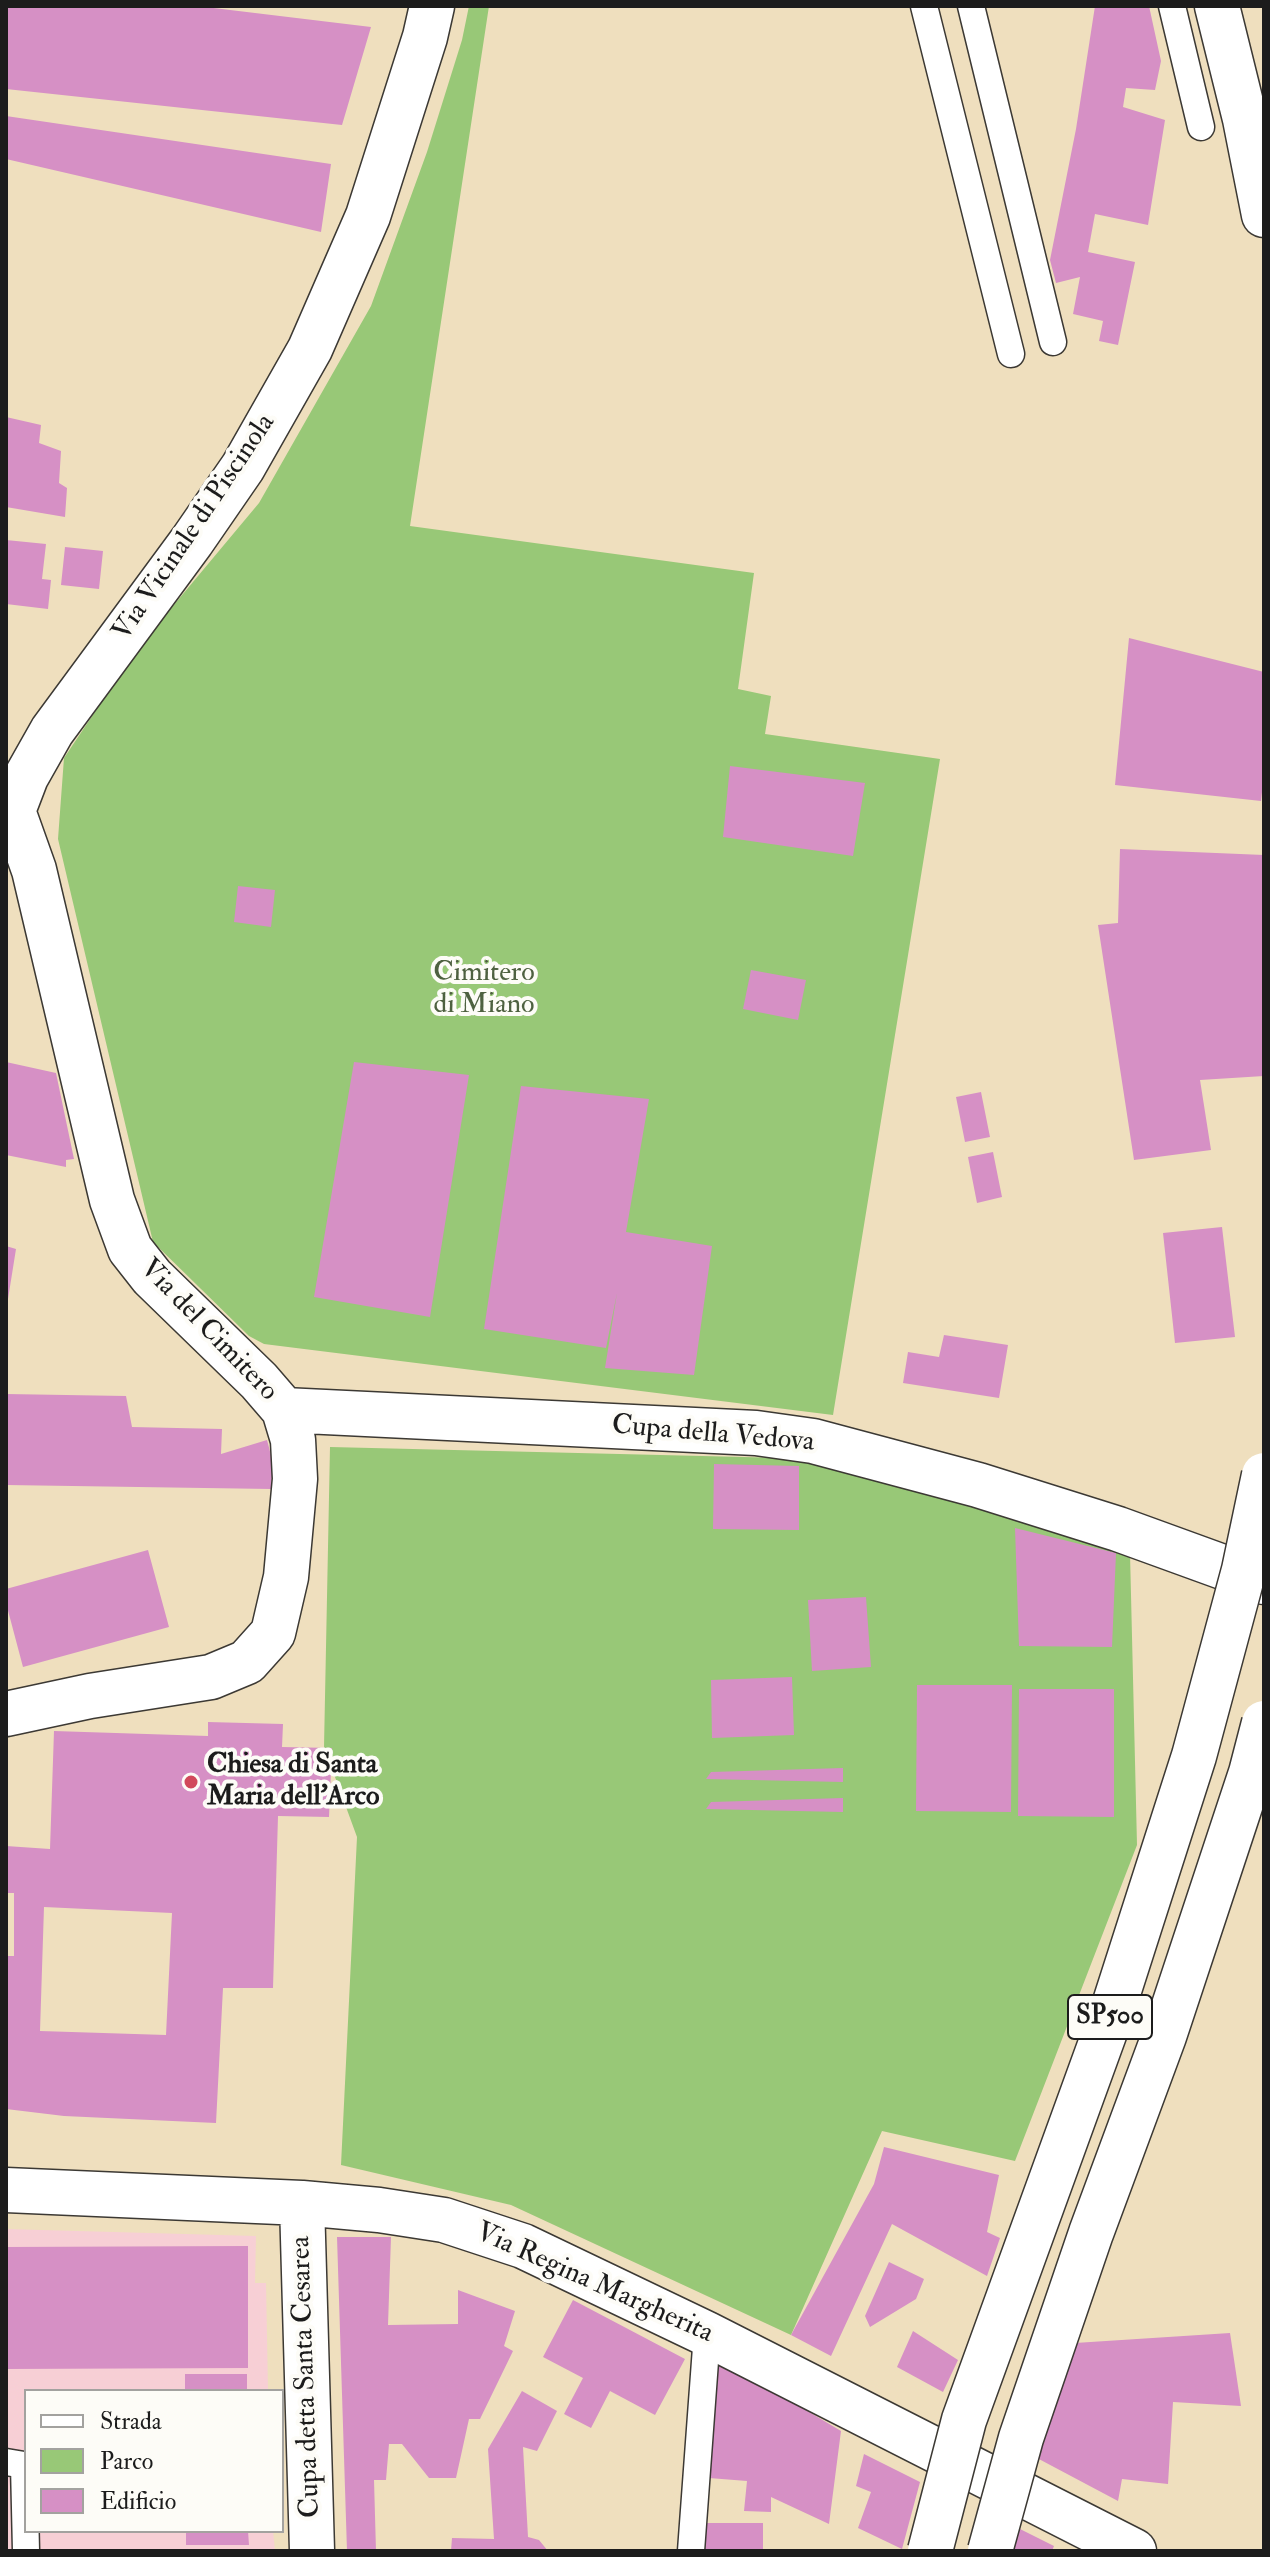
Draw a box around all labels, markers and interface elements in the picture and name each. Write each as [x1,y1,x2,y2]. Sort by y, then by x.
street label: Via Vicinale di Piscinola [107,408,283,648]
park label: Cimitero di Miano [433,957,535,1023]
street label: Via del Cimitero [132,1253,284,1409]
street label: Cupa della Vedova [610,1409,816,1461]
place label: Chiesa di Santa Maria dell'Arco [207,1749,379,1815]
marker: Chiesa di Santa Maria dell'Arco [182,1773,200,1791]
road number: SP500 [1068,1995,1152,2039]
street label: Via Regina Margherita [470,2217,718,2351]
street label: Cupa detta Santa Cesarea [285,2235,329,2519]
legend [24,2389,284,2533]
text: Strada [100,2406,162,2437]
text: Parco [100,2446,153,2477]
text: Edificio [100,2486,176,2517]

